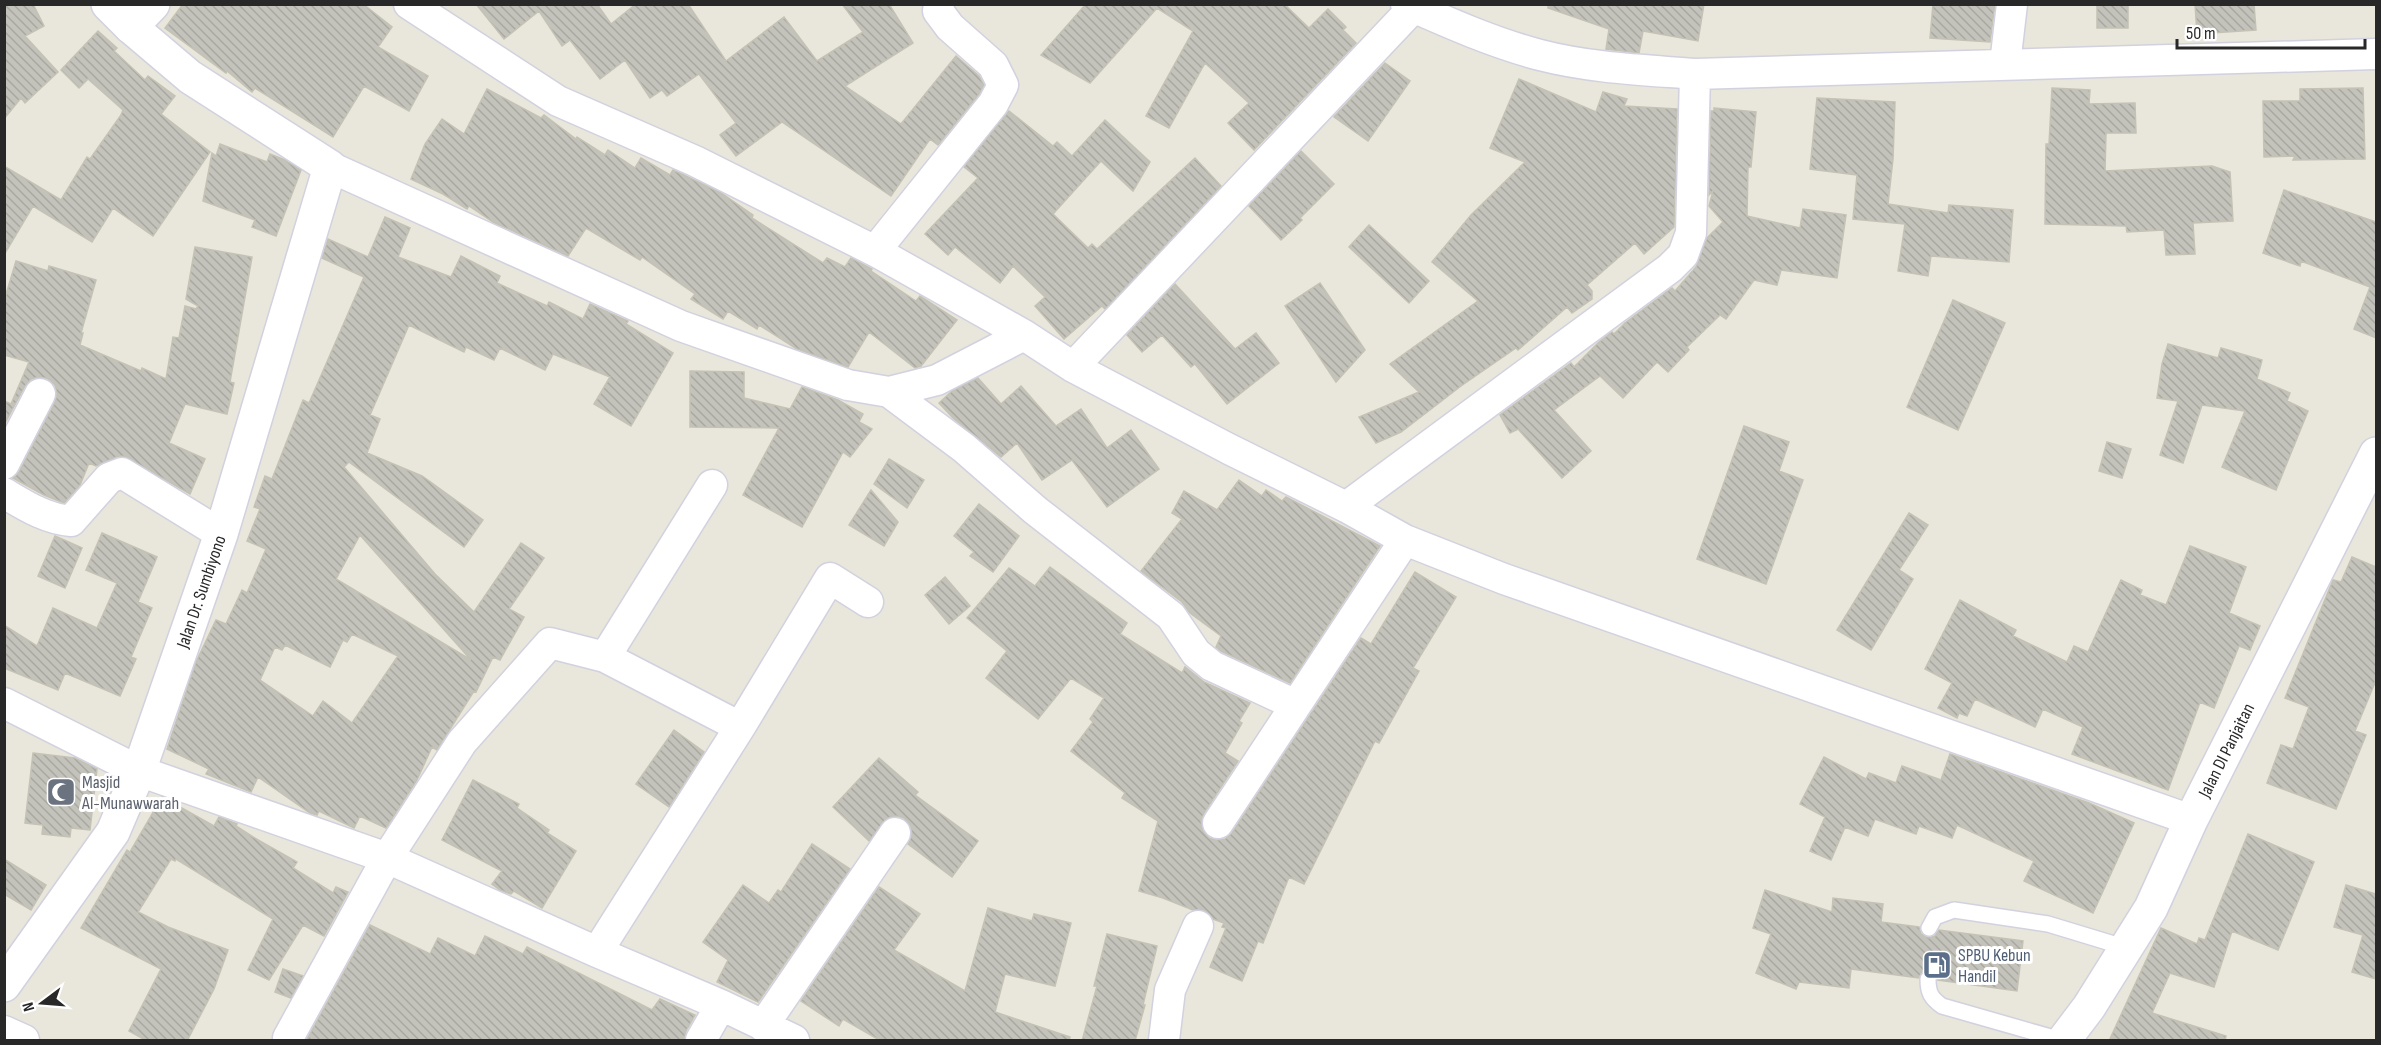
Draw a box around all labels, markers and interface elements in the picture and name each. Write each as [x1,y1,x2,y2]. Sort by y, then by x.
scale bar [2177,12,2364,50]
text: 50 m [2186,23,2216,44]
street label: Jalan Dr. Sumbiyono [172,532,230,652]
street label: Jalan DI Panjaitan [2193,700,2259,802]
place label: Masjid Al-Munawwarah [81,772,179,814]
mosque icon: Masjid Al-Munawwarah [45,776,77,808]
place label: SPBU Kebun Handil [1958,945,2031,987]
fuel station icon: SPBU Kebun Handil [1921,949,1953,981]
north arrow [12,973,72,1033]
text: N [19,1000,39,1013]

